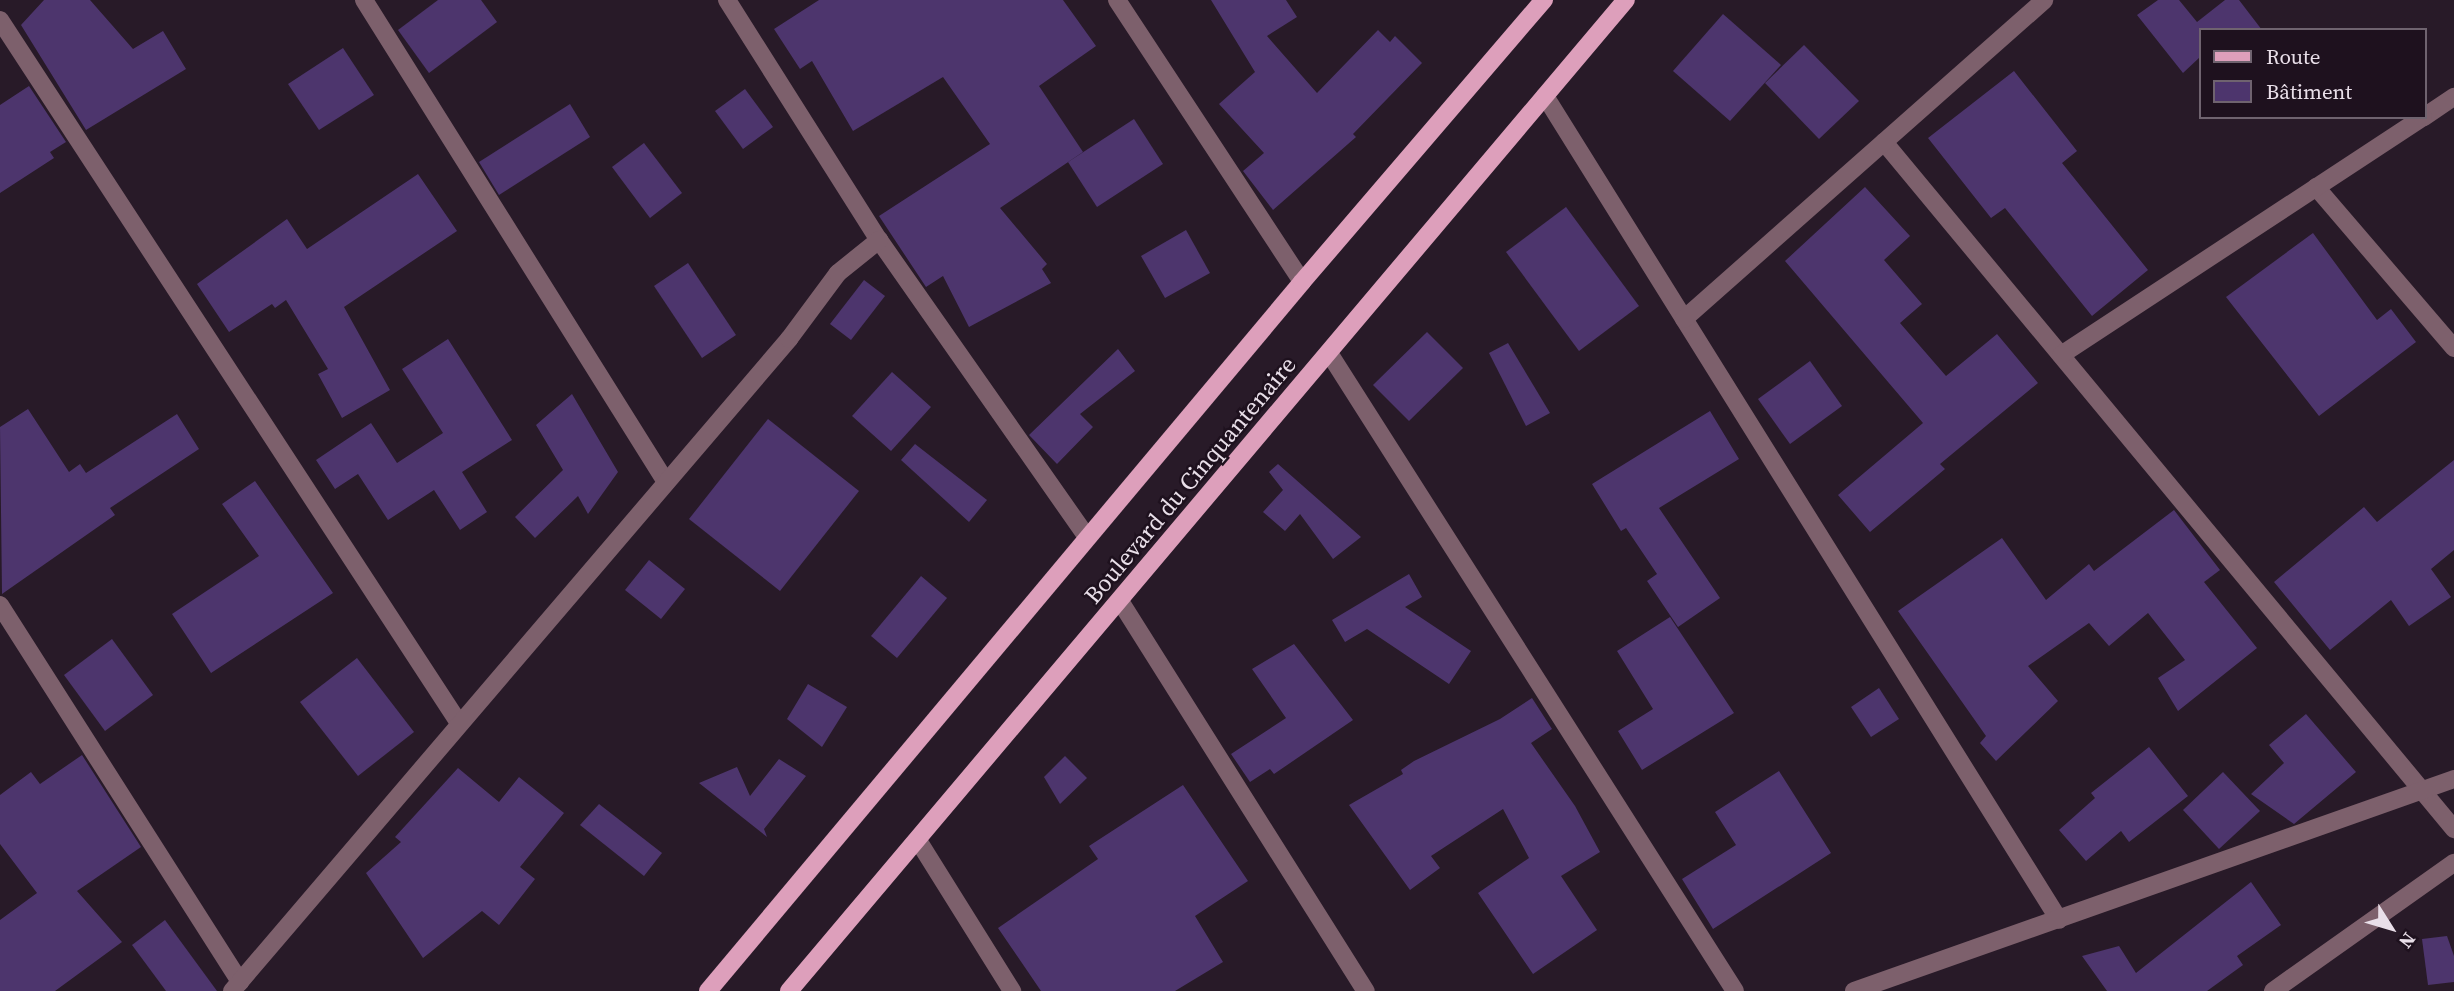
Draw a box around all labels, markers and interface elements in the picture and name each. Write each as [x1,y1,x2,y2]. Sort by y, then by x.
legend [2198,28,2426,119]
text: Route [2266,42,2321,71]
text: Bâtiment [2266,77,2352,106]
street label: Boulevard du Cinquantenaire [1078,351,1302,609]
north arrow [2356,893,2426,963]
text: N [2393,927,2422,954]

